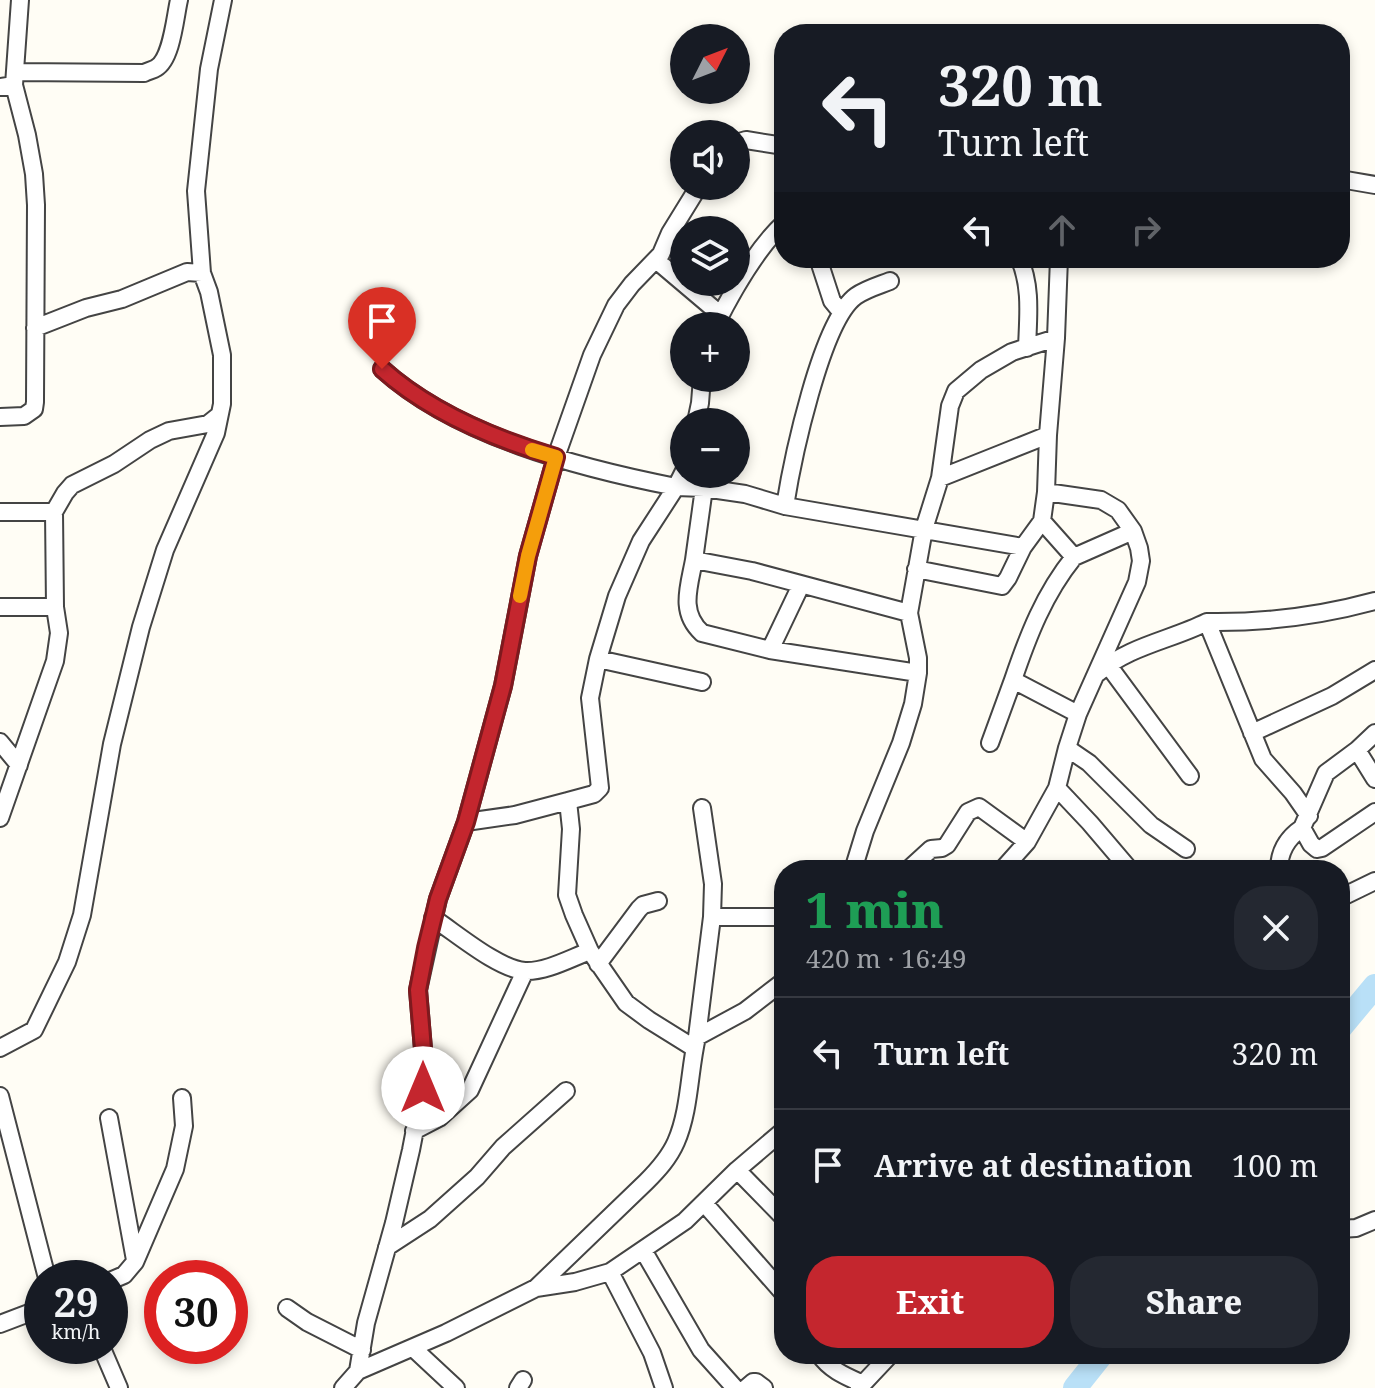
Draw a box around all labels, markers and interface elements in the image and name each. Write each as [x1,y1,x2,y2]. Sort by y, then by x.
north arrow [670,24,750,104]
map controls [670,24,750,488]
text: 320 m [938,46,1103,122]
icon: left [806,56,910,160]
text: Turn left [938,118,1089,167]
button: sound [670,120,750,200]
icon: left [956,208,1000,252]
icon: ahead [1040,208,1084,252]
icon: right [1124,208,1168,252]
button: layers [670,216,750,296]
pin [348,287,416,369]
icon: arrive [360,299,404,343]
button: + [670,312,750,392]
button: − [670,408,750,488]
text: 1 min [806,877,944,942]
button: close [1234,886,1318,970]
text: 420 m · 16:49 [806,940,967,976]
icon: left [806,1031,850,1075]
text: Turn left [874,1033,1009,1074]
text: 320 m [1232,1033,1318,1074]
position arrow [381,1046,465,1130]
icon: arrive [806,1143,850,1187]
text: Arrive at destination [874,1145,1193,1186]
text: 100 m [1232,1145,1318,1186]
button: Exit [806,1256,1054,1348]
button: Share [1070,1256,1318,1348]
speed limit sign: 30 [144,1260,248,1364]
text: 29 [53,1274,99,1329]
text: km/h [51,1318,101,1345]

